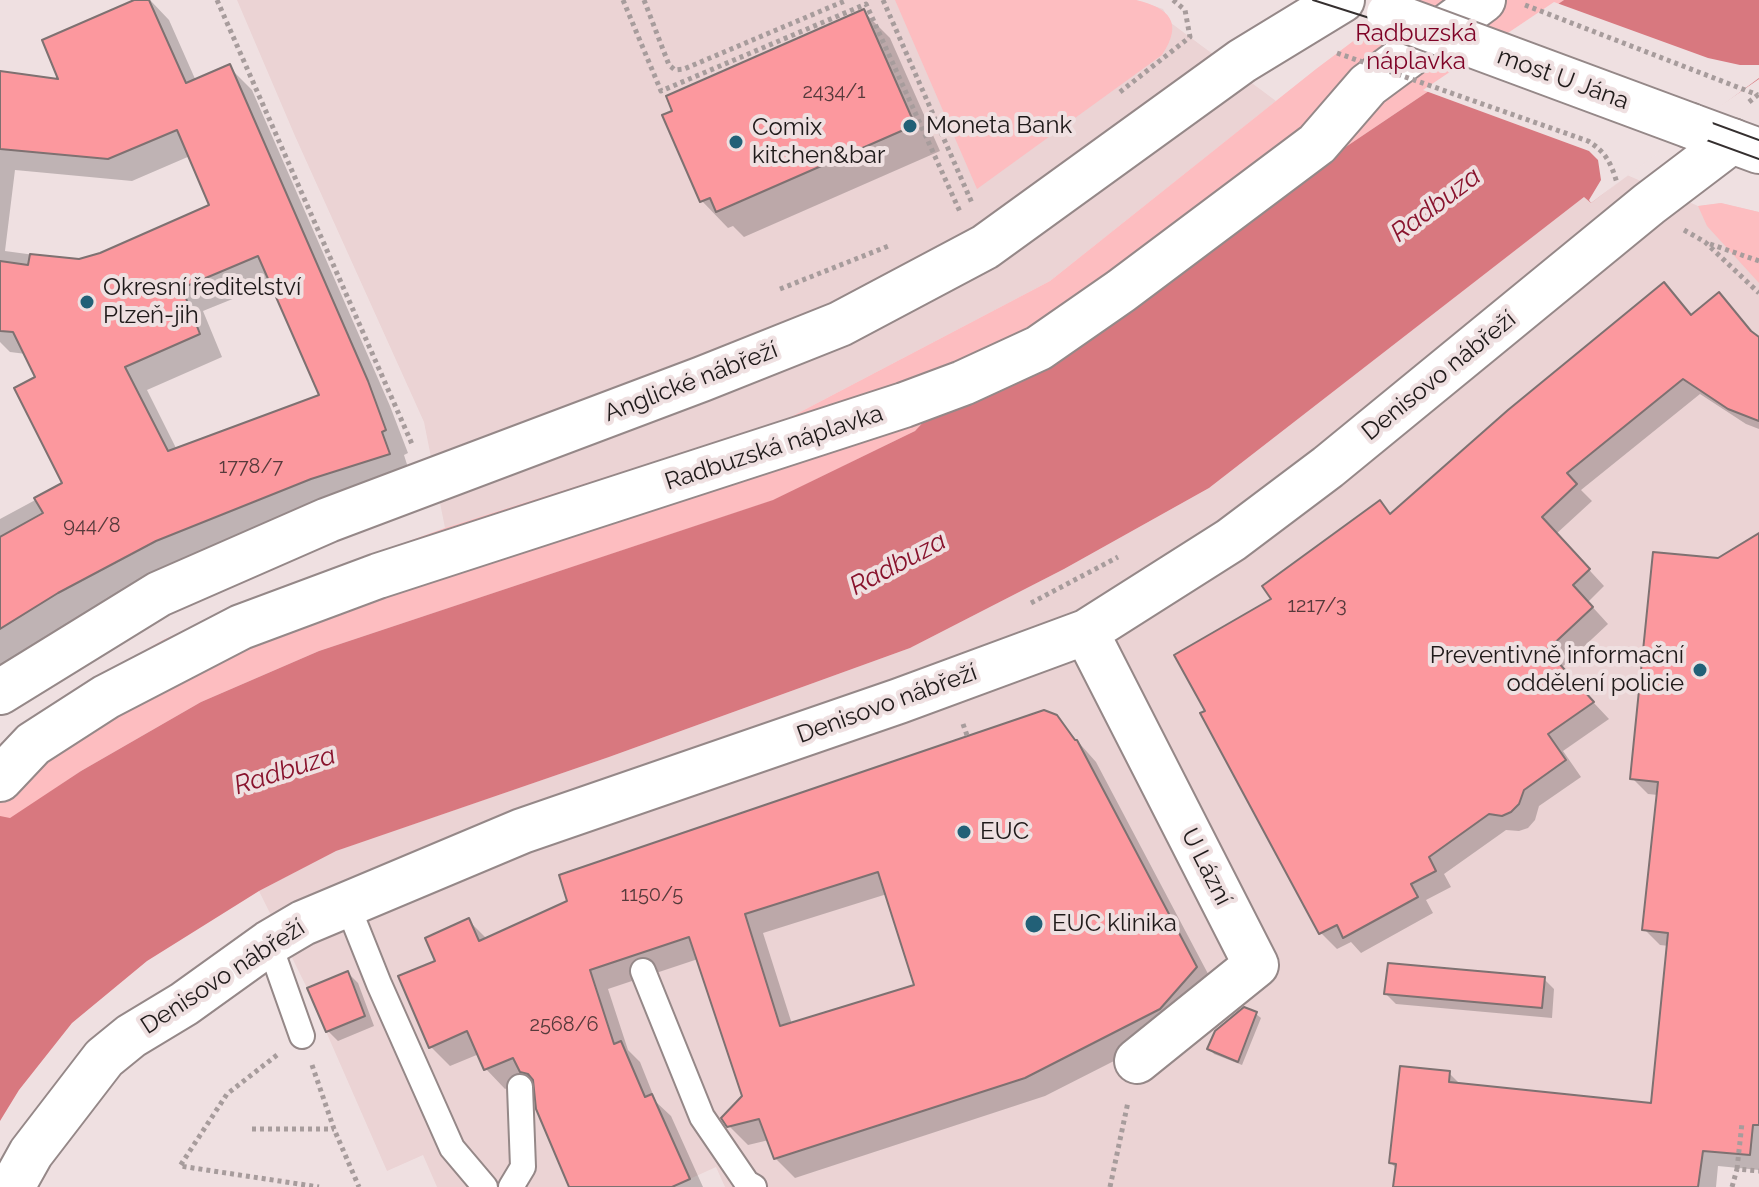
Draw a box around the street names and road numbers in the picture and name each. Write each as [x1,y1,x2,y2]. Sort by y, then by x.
street label: most U Jána [1493,42,1633,116]
street label: Denisovo nábřeží [1356,305,1522,447]
street label: Anglické nábřeží [600,336,782,428]
street label: Radbuzská náplavka [661,399,887,497]
street label: Denisovo nábřeží [793,658,981,750]
street label: U Lázní [1174,824,1238,910]
street label: Denisovo nábřeží [136,913,310,1041]

